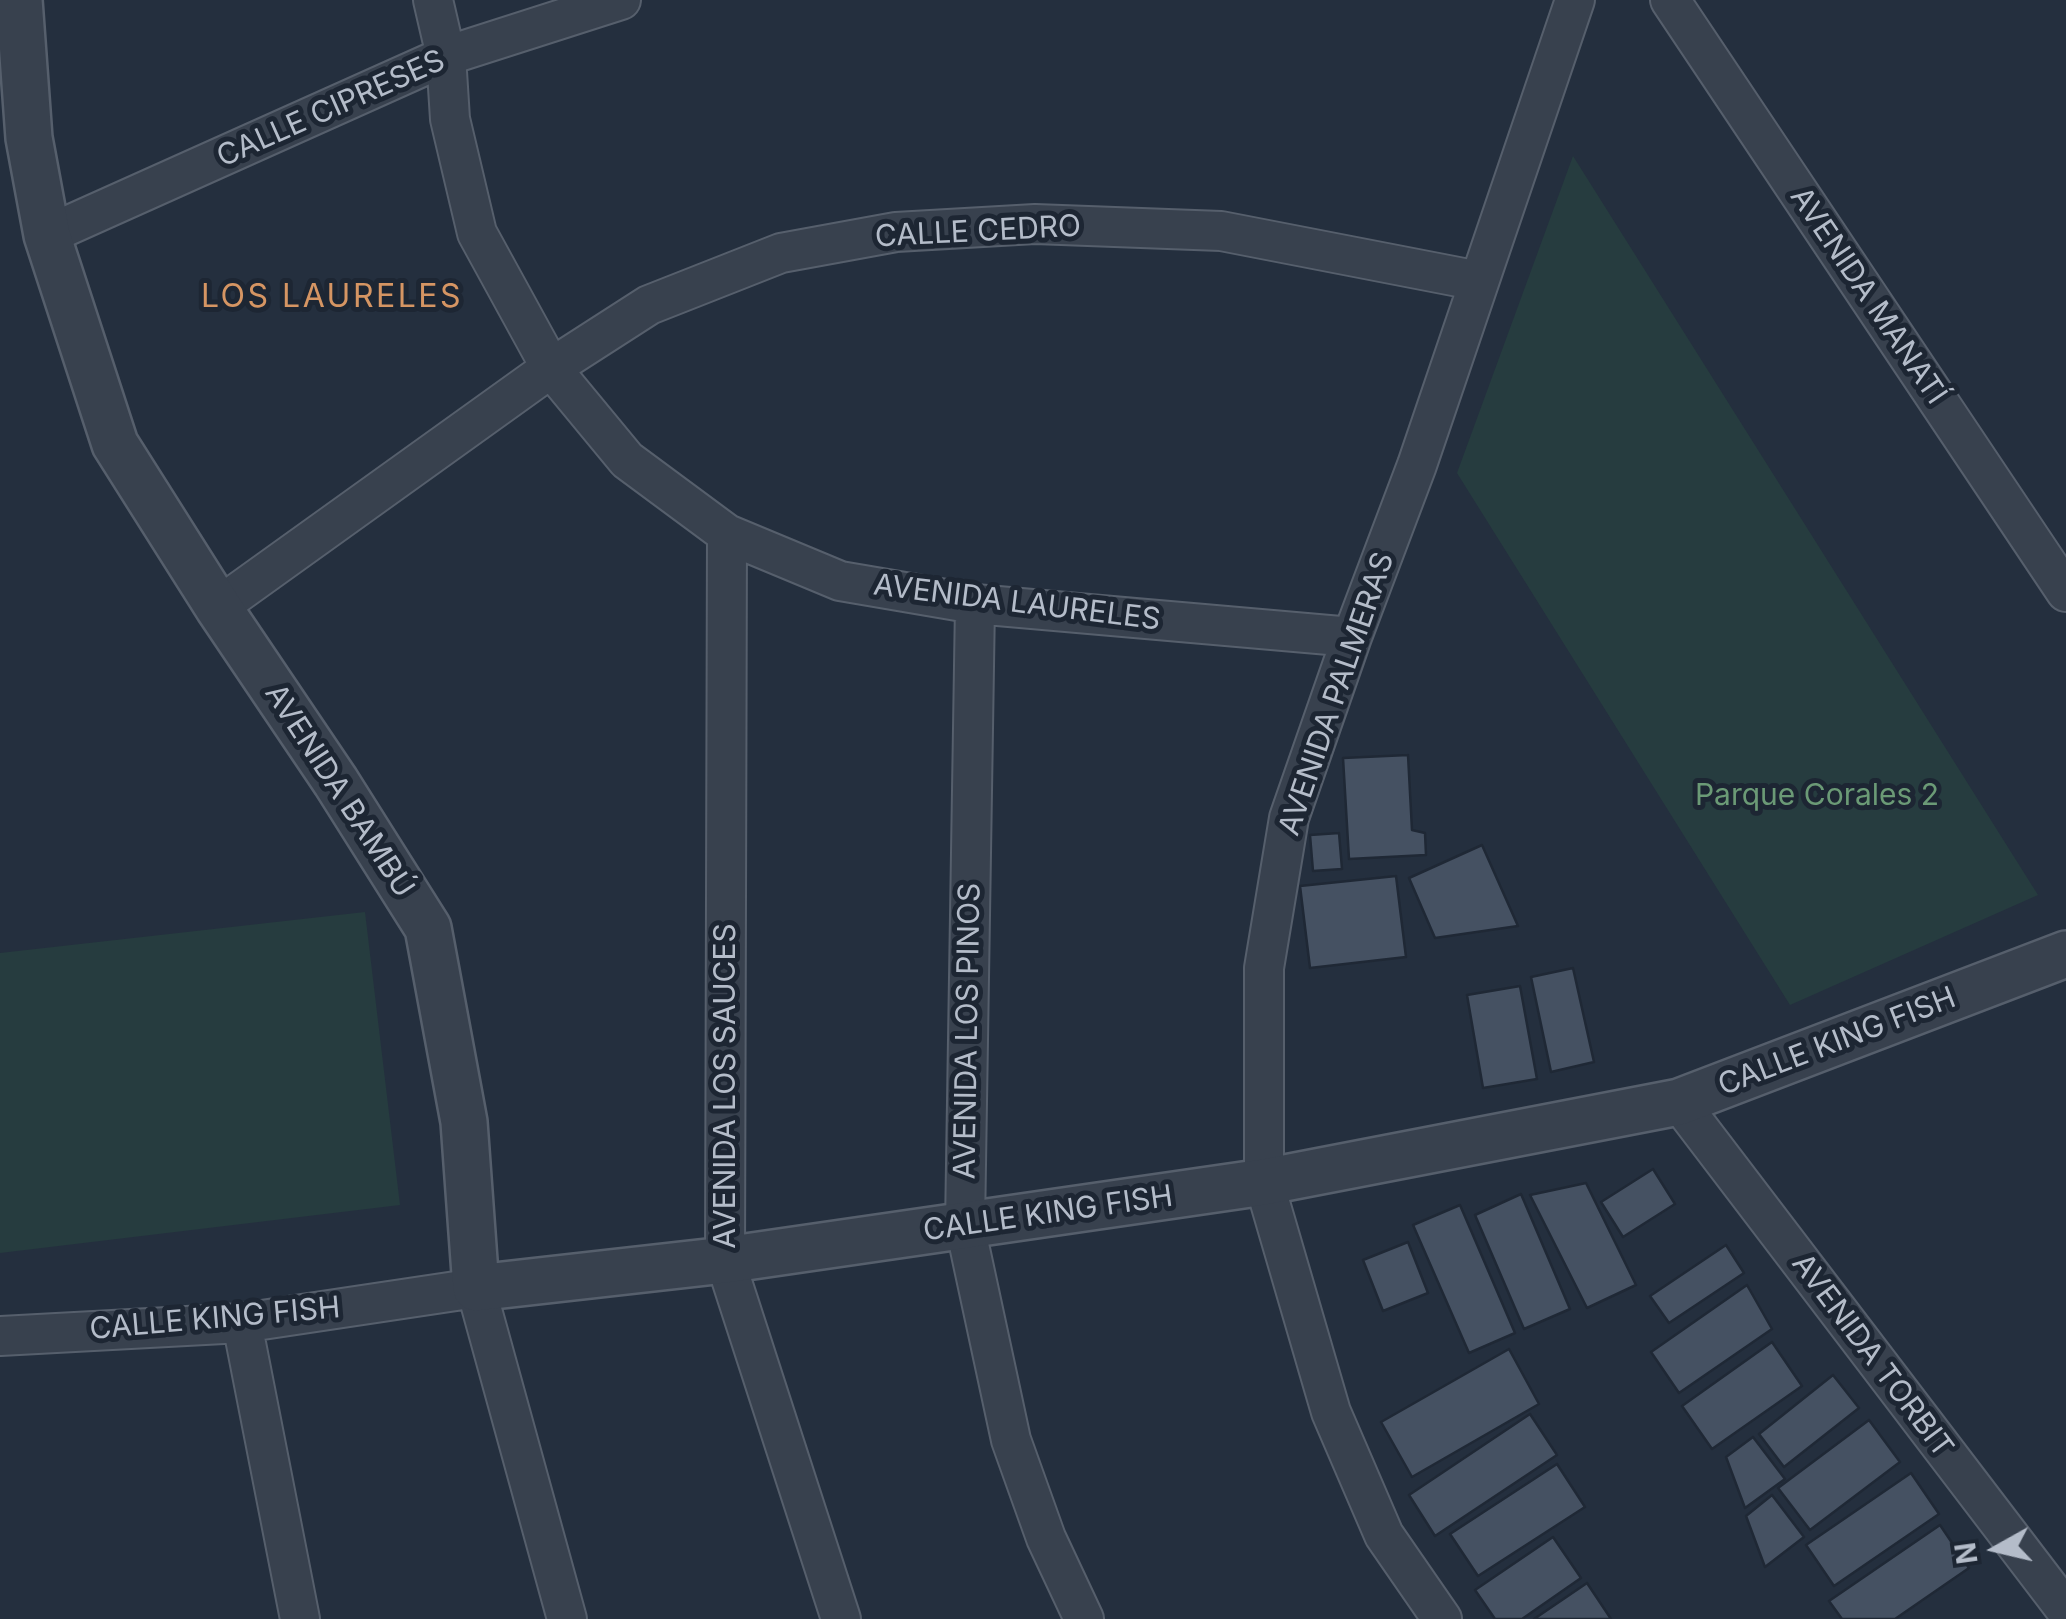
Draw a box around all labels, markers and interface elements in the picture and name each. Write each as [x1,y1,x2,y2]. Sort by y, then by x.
street label: CALLE CIPRESES [212,43,450,175]
street label: AVENIDA MANATÍ [1782,181,1954,411]
street label: CALLE CEDRO [874,209,1082,255]
district label: LOS LAURELES [201,278,463,316]
street label: AVENIDA PALMERAS [1272,548,1402,840]
street label: AVENIDA LAURELES [871,568,1163,638]
street label: AVENIDA BAMBÚ [257,678,421,904]
park label: Parque Corales 2 [1695,778,1939,814]
street label: AVENIDA LOS PINOS [947,882,989,1180]
street label: AVENIDA LOS SAUCES [708,923,744,1249]
street label: CALLE KING FISH [1713,980,1961,1104]
street label: CALLE KING FISH [921,1179,1175,1249]
street label: AVENIDA TORBIT [1784,1247,1960,1465]
street label: CALLE KING FISH [88,1290,342,1348]
north arrow [1946,1499,2046,1599]
text: N [1948,1540,1985,1566]

